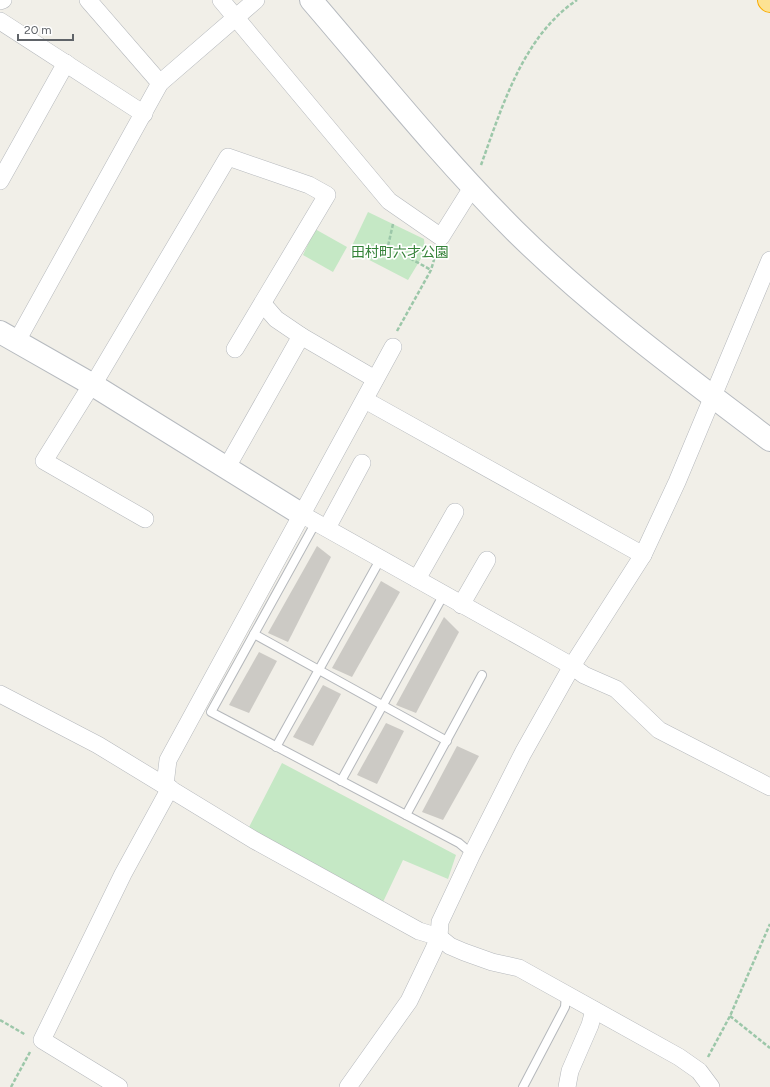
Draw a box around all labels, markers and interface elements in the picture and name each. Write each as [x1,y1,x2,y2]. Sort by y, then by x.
scale bar [18,16,73,42]
text: 20 m [24,23,52,37]
park label: 田村町六才公園 [351,244,449,261]

